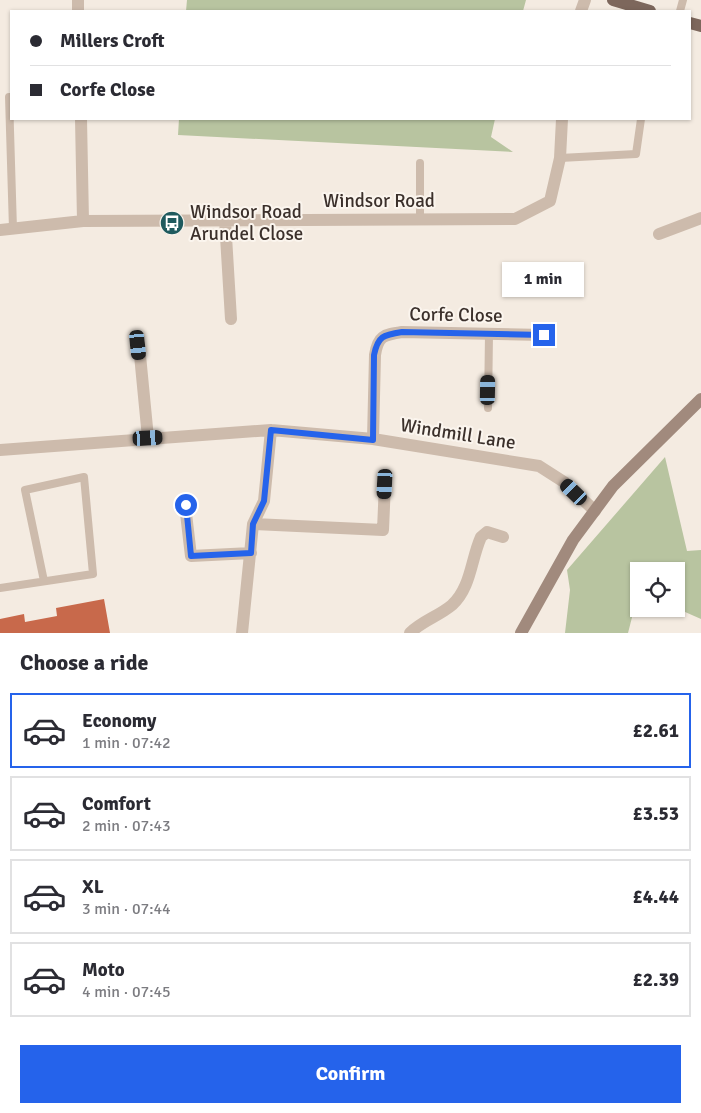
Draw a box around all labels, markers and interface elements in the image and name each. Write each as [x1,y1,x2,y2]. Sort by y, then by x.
text: Millers Croft [60,29,164,53]
text: Corfe Close [60,78,155,102]
street label: Windsor Road [323,189,435,213]
place label: Windsor Road Arundel Close [190,200,303,246]
bus stop icon: Windsor Road Arundel Close [159,210,185,236]
callout: 1 min [503,262,585,298]
text: 1 min [524,269,562,289]
street label: Corfe Close [409,302,503,328]
route end [533,324,555,346]
car [128,329,147,361]
car [480,375,495,405]
street label: Windmill Lane [399,413,517,455]
car [132,430,163,446]
car [376,469,393,499]
car [557,476,590,508]
route start [175,494,197,516]
map controls [630,562,685,617]
button: locate [630,562,685,617]
text: Choose a ride [20,649,148,676]
icon: car [22,708,67,753]
text: Economy [82,709,156,733]
text: £2.61 [633,719,679,743]
text: 1 min · 07:42 [82,733,171,753]
icon: car [22,791,67,836]
text: Comfort [82,792,151,816]
text: £3.53 [633,802,679,826]
text: 2 min · 07:43 [82,816,171,836]
icon: car [22,874,67,919]
text: XL [82,875,104,899]
text: £4.44 [633,885,679,909]
text: 3 min · 07:44 [82,899,171,919]
icon: car [22,957,67,1002]
text: Moto [82,958,125,982]
text: £2.39 [633,968,679,992]
text: 4 min · 07:45 [82,982,171,1002]
button: Confirm [20,1045,681,1103]

